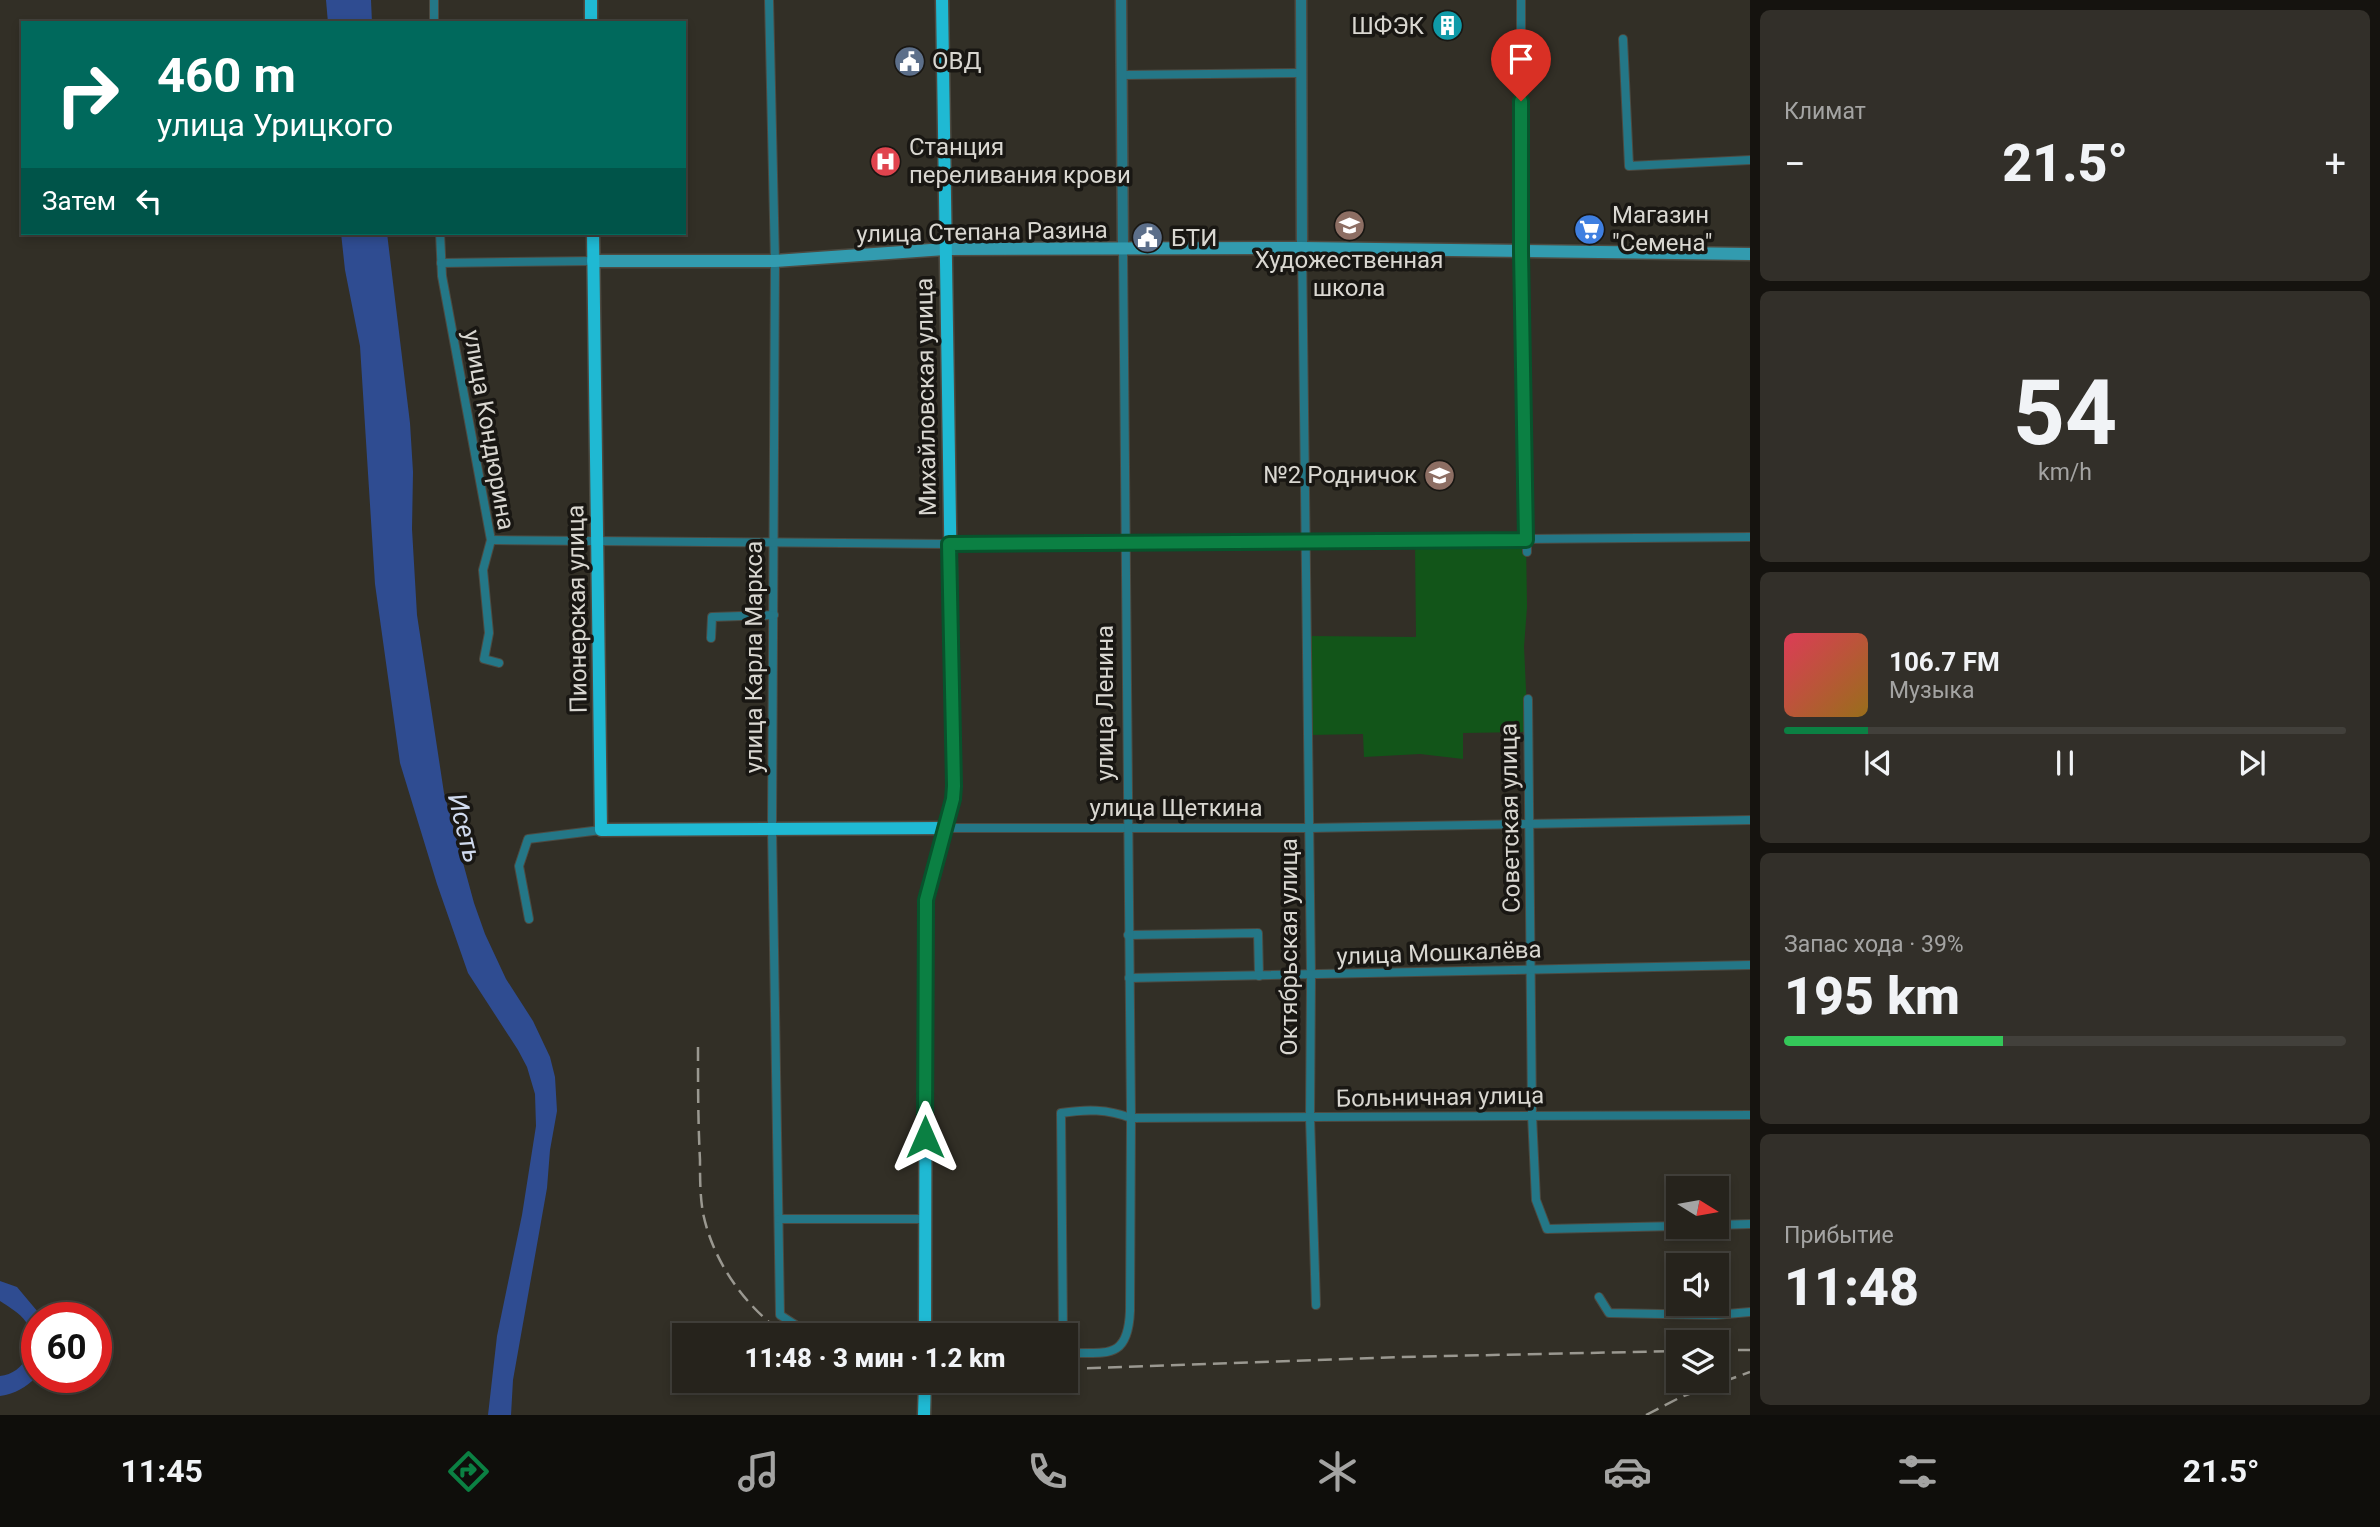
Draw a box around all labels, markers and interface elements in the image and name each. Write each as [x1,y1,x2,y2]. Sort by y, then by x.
building icon: ШФЭК [1430,9,1464,43]
place label: ШФЭК [1351,12,1425,40]
pin [1491,29,1551,101]
icon: arrive [1502,40,1540,78]
public building icon: ОВД [892,44,926,78]
text: 460 m [157,47,296,104]
place label: ОВД [932,47,982,75]
icon: right [42,49,133,140]
text: Климат [1784,98,1866,125]
text: улица Урицкого [157,106,393,144]
place label: Станция переливания крови [909,133,1131,189]
text: 21.5° [2002,133,2128,194]
text: − [1784,142,1806,186]
text: + [2324,142,2346,186]
hospital icon: Станция переливания крови [869,144,903,178]
icon: left [130,182,168,220]
text: Затем [42,186,116,216]
place label: Магазин "Семена" [1612,201,1712,257]
school or university icon: Художественная школа [1332,209,1366,243]
supermarket icon: Магазин "Семена" [1572,212,1606,246]
street label: улица Степана Разина [856,216,1108,248]
public building icon: БТИ [1131,221,1165,255]
place label: БТИ [1171,224,1217,252]
place label: Художественная школа [1255,246,1443,302]
street label: Михайловская улица [910,278,942,516]
street label: улица Кондюрина [458,328,520,532]
text: 54 [2013,360,2117,466]
school or university icon: №2 Родничок [1423,458,1457,492]
text: km/h [2038,459,2092,486]
place label: №2 Родничок [1263,461,1417,489]
street label: Пионерская улица [561,505,593,713]
street label: улица Карла Маркса [740,541,768,773]
street label: улица Ленина [1091,625,1119,781]
text: 106.7 FM [1889,647,2000,677]
text: Музыка [1889,677,1974,704]
street label: Советская улица [1494,723,1526,913]
icon: previous [1859,744,1897,782]
icon: pause [2046,744,2084,782]
icon: next [2233,744,2271,782]
water label: Исеть [442,790,488,866]
street label: улица Щеткина [1090,794,1262,822]
street label: Октябрьская улица [1275,838,1303,1056]
text: Запас хода · 39% [1784,931,1964,958]
street label: улица Мошкалёва [1336,935,1542,971]
text: 195 km [1784,966,1960,1027]
street label: Больничная улица [1336,1081,1544,1113]
position arrow [888,1100,962,1174]
north arrow [1666,1176,1729,1239]
map controls [1666,1176,1729,1393]
text: Прибытие [1784,1222,1894,1249]
button: sound [1666,1253,1729,1316]
text: 11:48 [1784,1257,1919,1318]
speed limit sign: 60 [21,1302,112,1393]
button: layers [1666,1330,1729,1393]
text: 11:48 · 3 мин · 1.2 km [745,1343,1005,1373]
icon: directions [444,1447,493,1496]
icon: music [734,1447,783,1496]
icon: phone [1023,1447,1072,1496]
icon: climate [1313,1447,1362,1496]
icon: car [1603,1447,1652,1496]
icon: filters [1893,1447,1942,1496]
text: 11:45 [120,1452,203,1490]
text: 21.5° [2183,1452,2259,1490]

